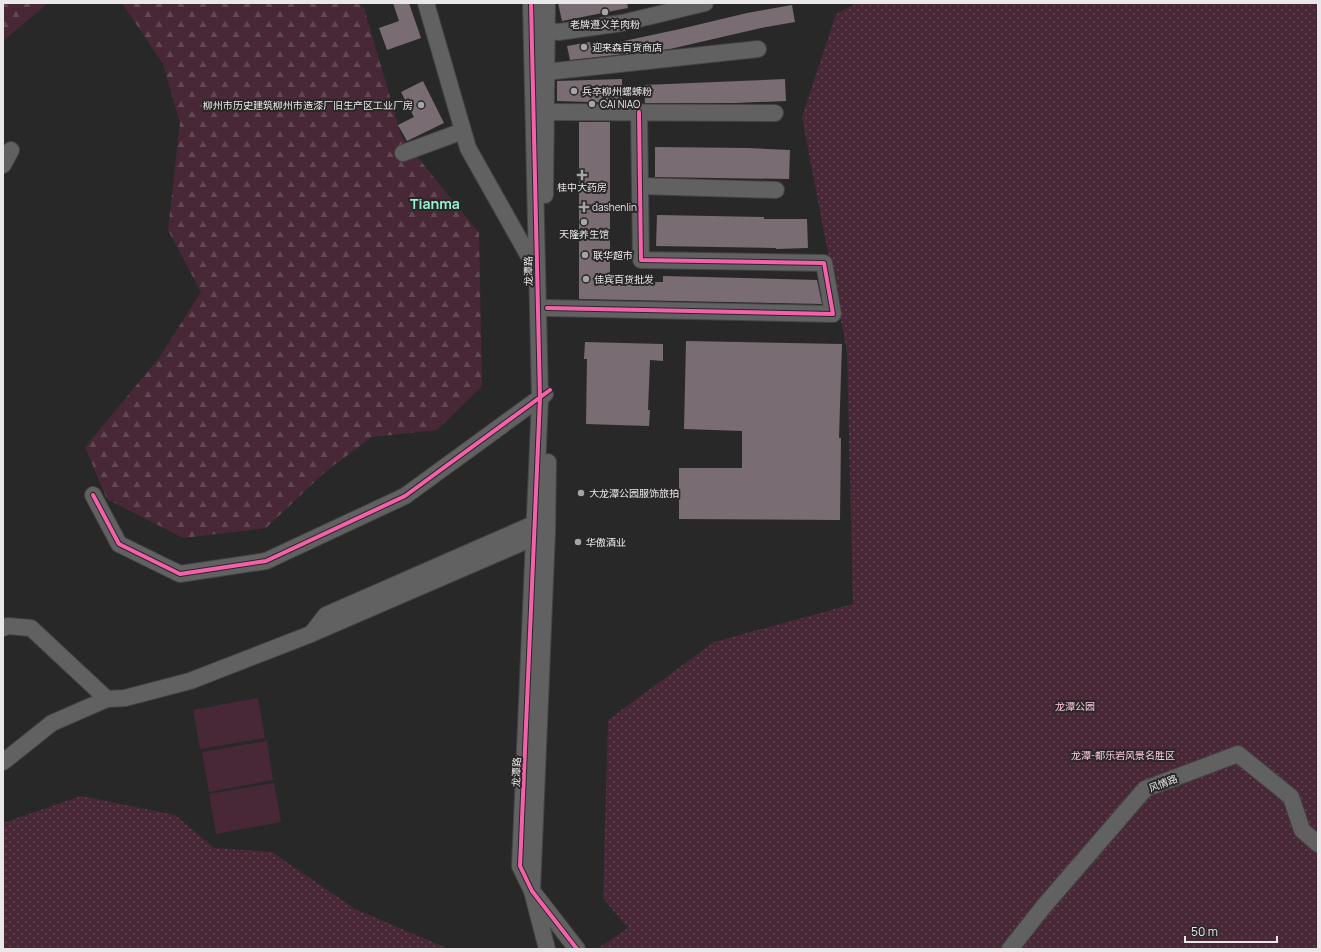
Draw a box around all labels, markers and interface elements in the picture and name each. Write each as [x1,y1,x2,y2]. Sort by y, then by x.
marker: 老牌遵义羊肉粉 [600,7,610,17]
place label: 老牌遵义羊肉粉 [570,17,640,31]
place label: 迎来森百货商店 [592,40,662,54]
marker: 迎来森百货商店 [579,42,589,52]
place label: 兵卒柳州螺蛳粉 [582,84,652,98]
marker: 兵卒柳州螺蛳粉 [569,86,579,96]
place label: CAI NIAO [600,97,640,111]
place label: 柳州市历史建筑柳州市造漆厂旧生产区工业厂房 [203,98,413,112]
marker: CAI NIAO [587,99,597,109]
marker: 柳州市历史建筑柳州市造漆厂旧生产区工业厂房 [416,100,426,110]
marker: 桂中大药房 [577,170,587,180]
place label: 桂中大药房 [557,180,607,194]
district label: Tianma [410,194,460,213]
place label: dashenlin [592,200,637,214]
marker: dashenlin [579,202,589,212]
marker: 天隆养生馆 [579,217,589,227]
place label: 天隆养生馆 [559,227,609,241]
place label: 联华超市 [593,248,633,262]
marker: 联华超市 [580,250,590,260]
street label: 龙潭路 [521,256,535,286]
place label: 佳宾百货批发 [594,272,654,286]
marker: 佳宾百货批发 [581,274,591,284]
place label: 大龙潭公园服饰旅拍 [589,486,679,500]
marker: 大龙潭公园服饰旅拍 [576,488,586,498]
place label: 华傲酒业 [586,535,626,549]
marker: 华傲酒业 [573,537,583,547]
park label: 龙潭公园 [1055,699,1095,713]
park label: 龙潭-都乐岩风景名胜区 [1071,748,1175,762]
street label: 龙潭路 [508,757,524,787]
street label: 风情路 [1146,771,1180,795]
scale bar [1185,918,1277,944]
text: 50 m [1191,923,1218,940]

